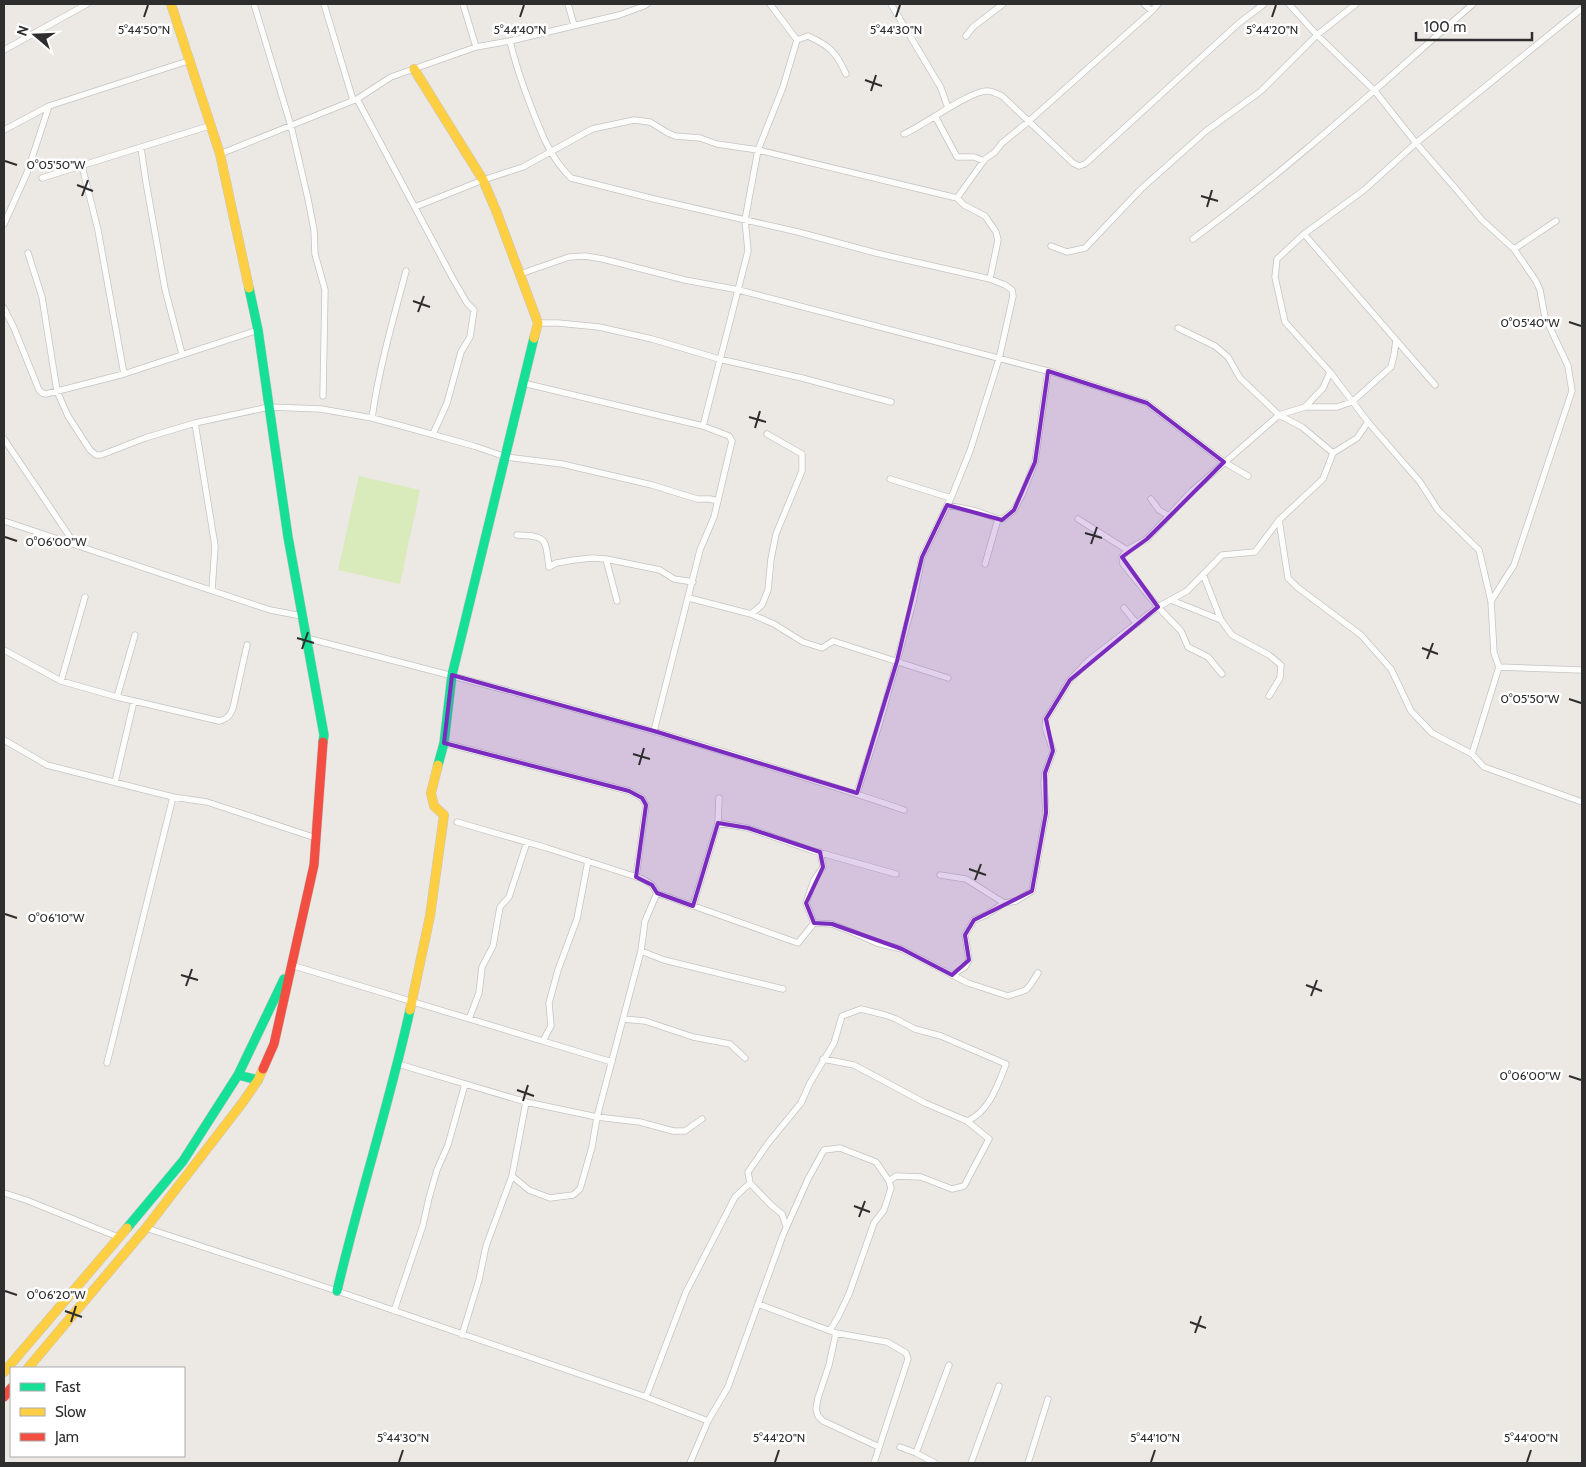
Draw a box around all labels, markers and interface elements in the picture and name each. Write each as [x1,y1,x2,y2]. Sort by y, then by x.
north arrow [10,10,60,60]
scale bar [1416,10,1532,42]
text: 100 m [1424,18,1466,36]
text: 5°44'50"N [118,22,170,37]
text: 5°44'40"N [494,22,546,37]
text: 5°44'30"N [870,22,922,37]
text: 5°44'20"N [1246,22,1298,37]
text: N [13,23,33,38]
text: 0°05'50"W [27,157,86,172]
text: 0°05'40"W [1500,315,1560,330]
text: 0°06'00"W [25,534,87,549]
text: 0°05'50"W [1501,691,1560,706]
text: 0°06'10"W [28,910,85,925]
text: 0°06'00"W [1499,1068,1561,1083]
text: 0°06'20"W [26,1287,86,1302]
legend [10,1367,185,1457]
text: Fast [55,1378,80,1396]
text: Slow [55,1403,86,1421]
text: Jam [54,1428,79,1446]
text: 5°44'30"N [377,1430,429,1445]
text: 5°44'20"N [753,1430,805,1445]
text: 5°44'10"N [1130,1430,1180,1445]
text: 5°44'00"N [1504,1430,1558,1445]

